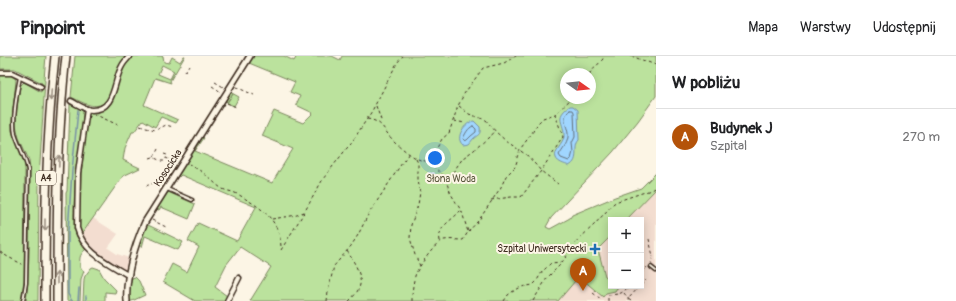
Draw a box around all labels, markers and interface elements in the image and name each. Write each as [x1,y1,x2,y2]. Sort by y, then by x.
text: Pinpoint [20,16,85,40]
text: Mapa [748,19,778,36]
text: Warstwy [800,19,851,36]
text: Udostępnij [873,19,936,36]
north arrow [560,68,596,104]
text: W pobliżu [672,72,740,93]
one-way arrow [47,88,55,101]
text: Budynek J [710,119,772,138]
text: A [681,129,689,145]
text: 270 m [903,129,940,145]
text: Szpital [710,138,747,154]
street label: Kosocicka [152,147,185,189]
your location [425,148,445,168]
one-way arrow [55,155,62,168]
road number: A4 [36,171,56,185]
park label: Słona Woda [426,173,476,185]
map controls [608,217,644,289]
button: + [608,217,644,253]
one-way arrow [41,218,49,231]
place label: Szpital Uniwersytecki [497,243,586,255]
marker: Szpital Uniwersytecki [589,243,601,255]
button: − [608,253,644,289]
pin: A [570,258,596,291]
one-way arrow [53,272,61,285]

